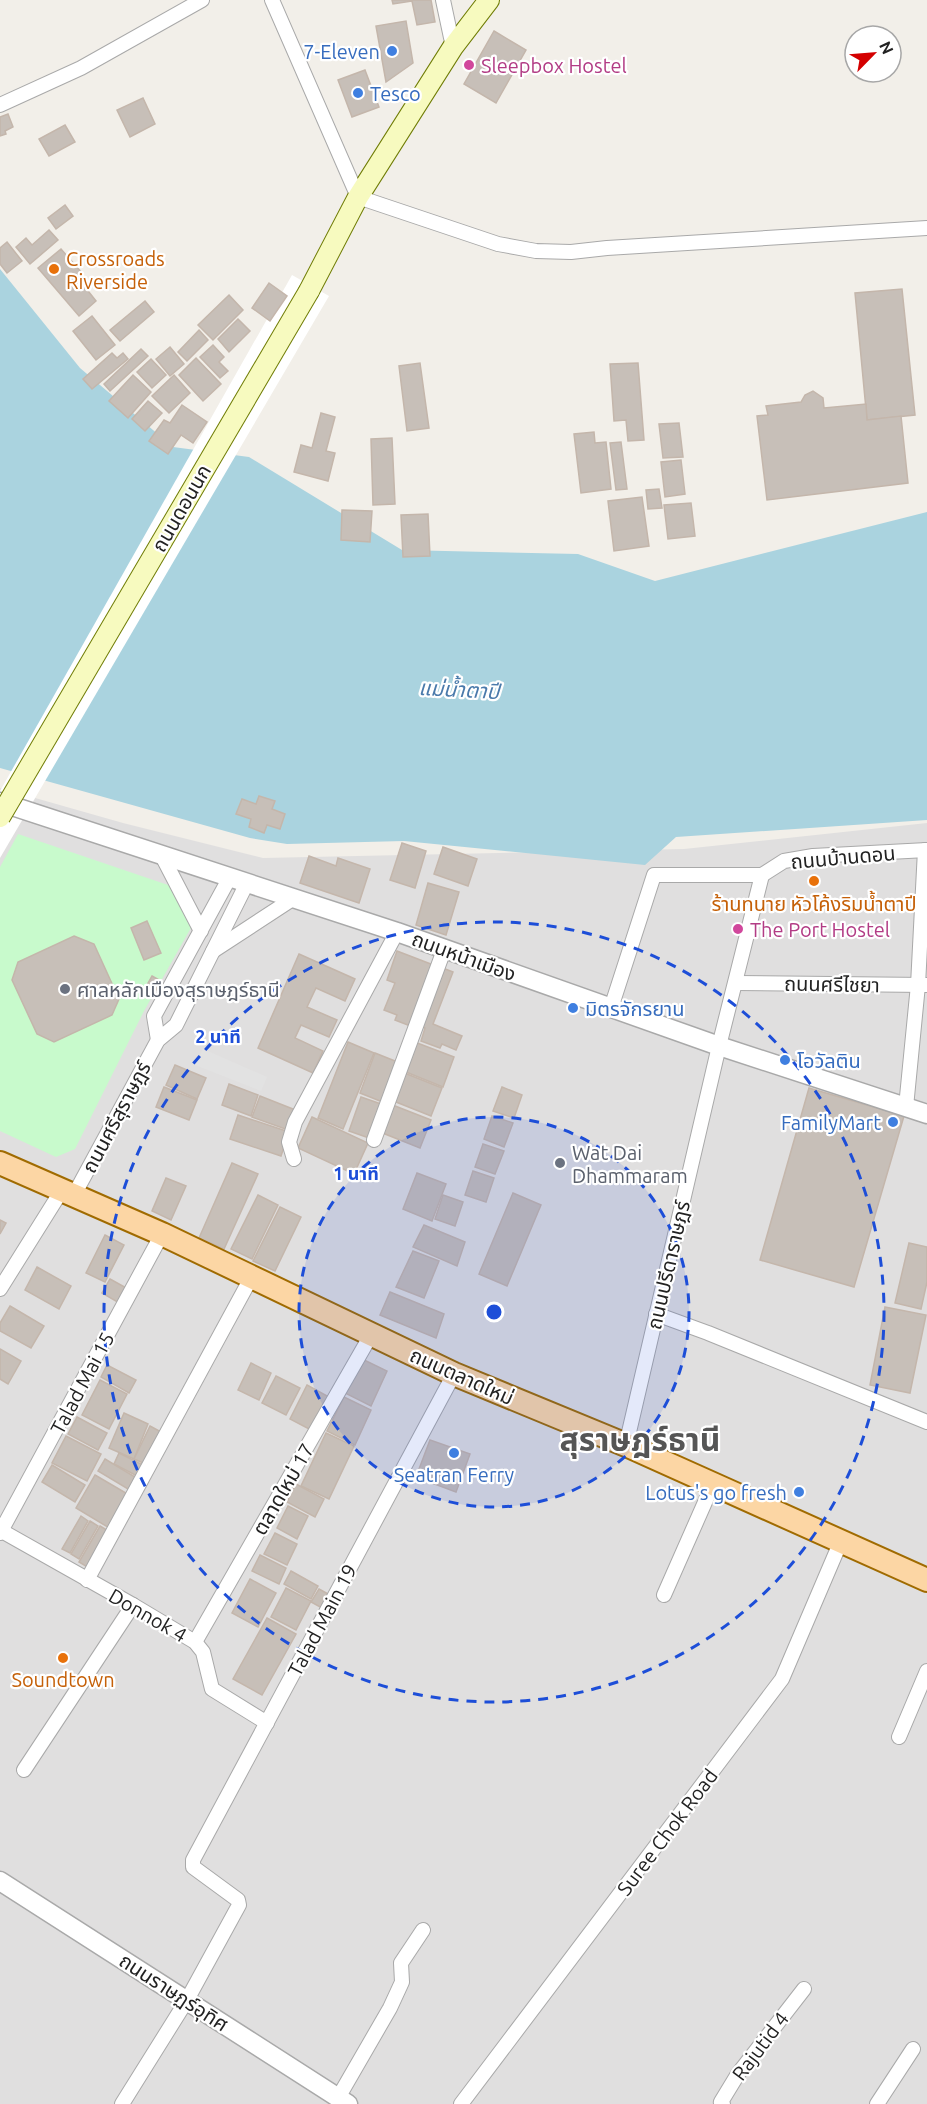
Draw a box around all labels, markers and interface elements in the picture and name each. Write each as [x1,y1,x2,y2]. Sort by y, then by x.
north arrow [843,24,903,84]
text: N [876,38,897,57]
place label: 7-Eleven [303,40,380,63]
marker: 7-Eleven [385,44,399,58]
place label: Sleepbox Hostel [481,54,627,77]
marker: Sleepbox Hostel [462,58,476,72]
place label: Tesco [370,82,421,105]
marker: Tesco [351,86,365,100]
place label: Crossroads Riverside [66,247,165,293]
marker: Crossroads Riverside [47,262,61,276]
street label: ถนนดอนนก [147,460,215,556]
water label: แม่น้ำตาปี [418,673,502,703]
street label: ถนนบ้านดอน [790,841,896,873]
marker: ร้านทนาย หัวโค้งริมน้ำตาปี [807,874,821,888]
place label: ร้านทนาย หัวโค้งริมน้ำตาปี [711,890,917,915]
place label: The Port Hostel [750,918,890,941]
marker: The Port Hostel [731,922,745,936]
street label: ถนนหน้าเมือง [409,927,519,985]
street label: ถนนศรีไชยา [784,972,880,996]
place label: ศาลหลักเมืองสุราษฎร์ธานี [77,978,280,1002]
marker: ศาลหลักเมืองสุราษฎร์ธานี [58,982,72,996]
place label: มิตรจักรยาน [585,997,684,1020]
marker: มิตรจักรยาน [566,1001,580,1015]
text: 2 นาที [195,1026,241,1046]
place label: โอวัลติน [797,1049,861,1072]
marker: โอวัลติน [778,1053,792,1067]
street label: ถนนศรีสุราษฎร์ [77,1057,156,1177]
place label: FamilyMart [781,1111,881,1134]
marker: FamilyMart [886,1115,900,1129]
place label: Wat Dai Dhammaram [572,1141,688,1187]
marker: Wat Dai Dhammaram [553,1156,567,1170]
text: 1 นาที [333,1163,379,1183]
street label: ถนนปรีดาราษฎร์ [642,1197,694,1332]
centre of rings [484,1302,504,1322]
street label: Talad Mai 15 [46,1328,118,1438]
street label: ถนนตลาดใหม่ [407,1343,517,1409]
district label: สุราษฎร์ธานี [560,1421,720,1459]
street label: ตลาดใหม่ 17 [248,1439,318,1539]
marker: Seatran Ferry [447,1446,461,1460]
place label: Seatran Ferry [394,1463,514,1486]
place label: Lotus's go fresh [645,1481,787,1504]
marker: Lotus's go fresh [792,1485,806,1499]
street label: Talad Main 19 [283,1560,361,1680]
street label: Donnok 4 [105,1583,191,1647]
marker: Soundtown [56,1651,70,1665]
place label: Soundtown [11,1668,115,1691]
street label: Suree Chok Road [612,1764,722,1900]
street label: ถนนราษฏร์อุทิศ [115,1948,233,2037]
street label: Rajutid 4 [727,2007,793,2085]

